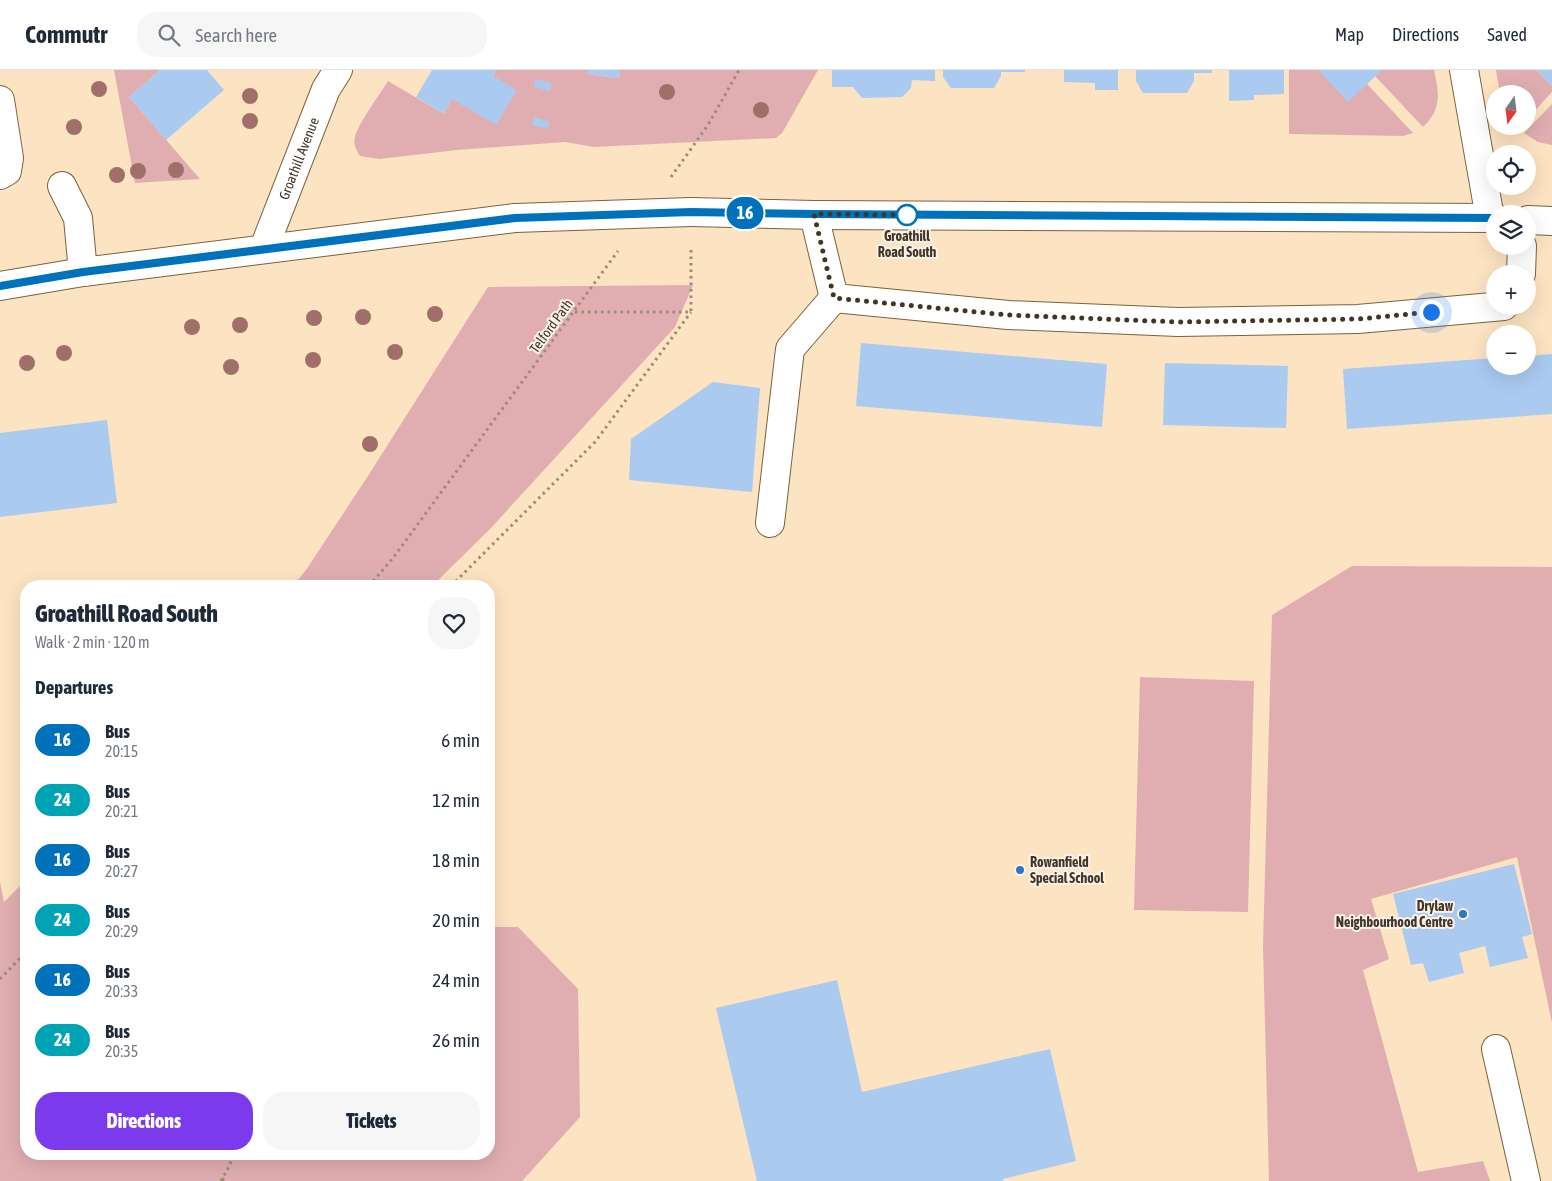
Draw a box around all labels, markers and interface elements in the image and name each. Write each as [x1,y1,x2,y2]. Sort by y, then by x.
search box [137,12,487,57]
text: Commutr [25,21,107,48]
icon: search [155,21,183,49]
text: Search here [195,24,277,46]
text: Map [1335,24,1364,45]
text: Directions [1392,24,1459,45]
text: Saved [1487,24,1527,45]
north arrow [1486,85,1536,135]
map controls [1486,85,1536,375]
street label: Groathill Avenue [276,115,322,202]
button: locate [1486,145,1536,195]
line badge: 16 [722,197,768,229]
text: 16 [737,202,753,223]
marker: Groathill Road South [896,204,918,226]
button: layers [1486,205,1536,255]
place label: Groathill Road South [878,228,937,260]
button: + [1486,265,1536,315]
street label: Telford Path [526,296,576,356]
your location [1419,300,1444,325]
button: − [1486,325,1536,375]
button: heart [428,597,480,649]
text: Groathill Road South [35,600,218,627]
text: Walk · 2 min · 120 m [35,633,149,651]
text: Departures [35,676,113,698]
text: Bus [105,720,130,742]
text: 16 [54,729,71,750]
text: 6 min [441,729,480,751]
text: 20:15 [105,742,138,760]
text: Bus [105,780,130,802]
text: 24 [54,789,71,810]
text: 12 min [432,789,480,811]
text: 20:21 [105,802,138,820]
text: Bus [105,840,130,862]
text: 16 [54,849,71,870]
text: 18 min [432,849,480,871]
place label: Rowanfield Special School [1030,854,1104,886]
text: 20:27 [105,862,138,880]
marker: Rowanfield Special School [1014,864,1026,876]
place label: Drylaw Neighbourhood Centre [1336,898,1454,930]
text: Bus [105,900,130,922]
marker: Drylaw Neighbourhood Centre [1457,908,1469,920]
text: 24 [54,909,71,930]
text: 20 min [432,909,480,931]
text: 20:29 [105,922,138,940]
text: Bus [105,960,130,982]
text: 16 [54,969,71,990]
text: 24 min [432,969,480,991]
text: 20:33 [105,982,138,1000]
text: Bus [105,1020,130,1042]
text: 24 [54,1029,71,1050]
text: 26 min [432,1029,480,1051]
text: 20:35 [105,1042,138,1060]
button: Directions [35,1092,253,1150]
button: Tickets [263,1092,480,1150]

